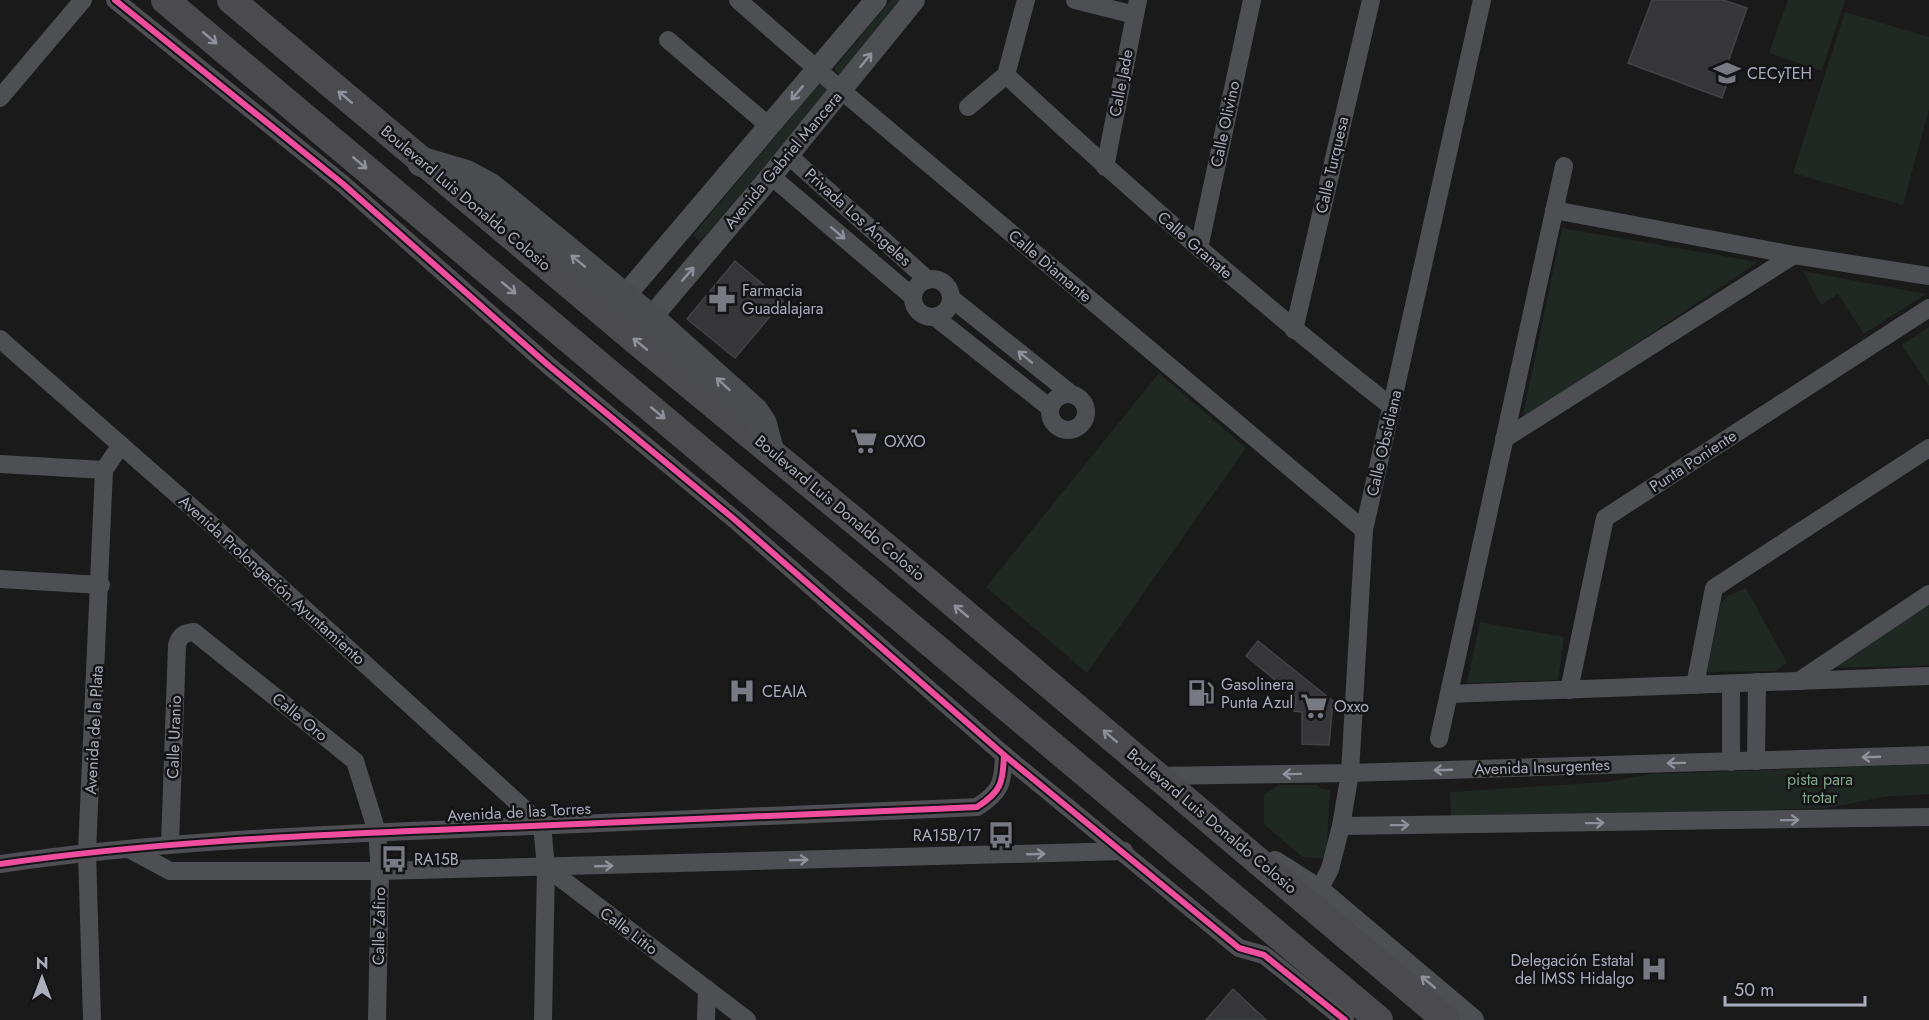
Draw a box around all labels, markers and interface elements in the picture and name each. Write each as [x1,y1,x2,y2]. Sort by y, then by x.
one-way arrow [202,31,218,44]
street label: Calle Jade [1103,47,1139,119]
one-way arrow [859,52,872,68]
school or university icon: CECyTEH [1712,58,1742,88]
place label: CECyTEH [1747,62,1812,85]
street label: Calle Olivino [1205,78,1245,169]
one-way arrow [790,85,804,100]
street label: Avenida Gabriel Mancera [719,86,847,234]
one-way arrow [338,90,353,104]
street label: Calle Turquesa [1310,114,1354,216]
street label: Boulevard Luis Donaldo Colosio [376,120,556,276]
one-way arrow [352,156,368,169]
street label: Privada Los Ángeles [800,163,916,271]
street label: Calle Granate [1152,206,1238,284]
street label: Calle Diamante [1003,224,1097,308]
one-way arrow [830,226,845,240]
one-way arrow [571,254,586,268]
one-way arrow [681,267,695,282]
place label: Farmacia Guadalajara [742,279,824,320]
one-way arrow [501,281,517,294]
pharmacy icon: Farmacia Guadalajara [707,284,737,314]
one-way arrow [633,338,649,351]
one-way arrow [1017,350,1033,363]
one-way arrow [716,377,731,391]
street label: Calle Obsidiana [1361,388,1407,498]
one-way arrow [650,406,665,420]
street label: Punta Poniente [1645,424,1741,498]
supermarket icon: OXXO [849,426,879,456]
street label: Boulevard Luis Donaldo Colosio [750,430,930,586]
place label: OXXO [884,430,926,453]
street label: Avenida Prolongación Ayuntamiento [174,490,370,670]
one-way arrow [953,604,969,617]
street label: Avenida de la Plata [79,665,109,795]
place label: Gasolinera Punta Azul [1221,673,1294,714]
hospital icon: CEAIA [727,676,757,706]
fuel station icon: Gasolinera Punta Azul [1186,678,1216,708]
place label: CEAIA [762,680,807,703]
street label: Calle Oro [267,687,333,747]
supermarket icon: Oxxo [1299,691,1329,721]
street label: Calle Uranio [161,695,187,779]
place label: Oxxo [1334,695,1369,718]
one-way arrow [1103,729,1118,743]
street label: Boulevard Luis Donaldo Colosio [1122,743,1302,899]
one-way arrow [1861,751,1881,763]
street label: Avenida Insurgentes [1474,753,1610,781]
one-way arrow [1666,757,1686,769]
one-way arrow [1434,764,1454,775]
one-way arrow [1282,768,1302,779]
park label: pista para trotar [1787,768,1853,809]
street label: Avenida de las Torres [447,797,591,827]
one-way arrow [1779,814,1799,826]
one-way arrow [1584,817,1604,828]
bus stop icon: RA15B/17 [986,820,1016,850]
one-way arrow [1389,820,1409,831]
place label: RA15B/17 [913,824,982,847]
bus stop icon: RA15B [379,844,409,874]
place label: RA15B [414,848,459,871]
one-way arrow [1026,848,1046,860]
one-way arrow [789,855,809,866]
one-way arrow [594,860,614,871]
street label: Calle Zafiro [367,886,391,965]
street label: Calle Litio [595,902,663,961]
north arrow [12,948,72,1008]
place label: Delegación Estatal del IMSS Hidalgo [1510,949,1634,990]
text: N [36,952,48,975]
hospital icon: Delegación Estatal del IMSS Hidalgo [1639,954,1669,984]
scale bar [1725,969,1864,1007]
one-way arrow [1421,975,1436,989]
text: 50 m [1734,977,1774,1003]

